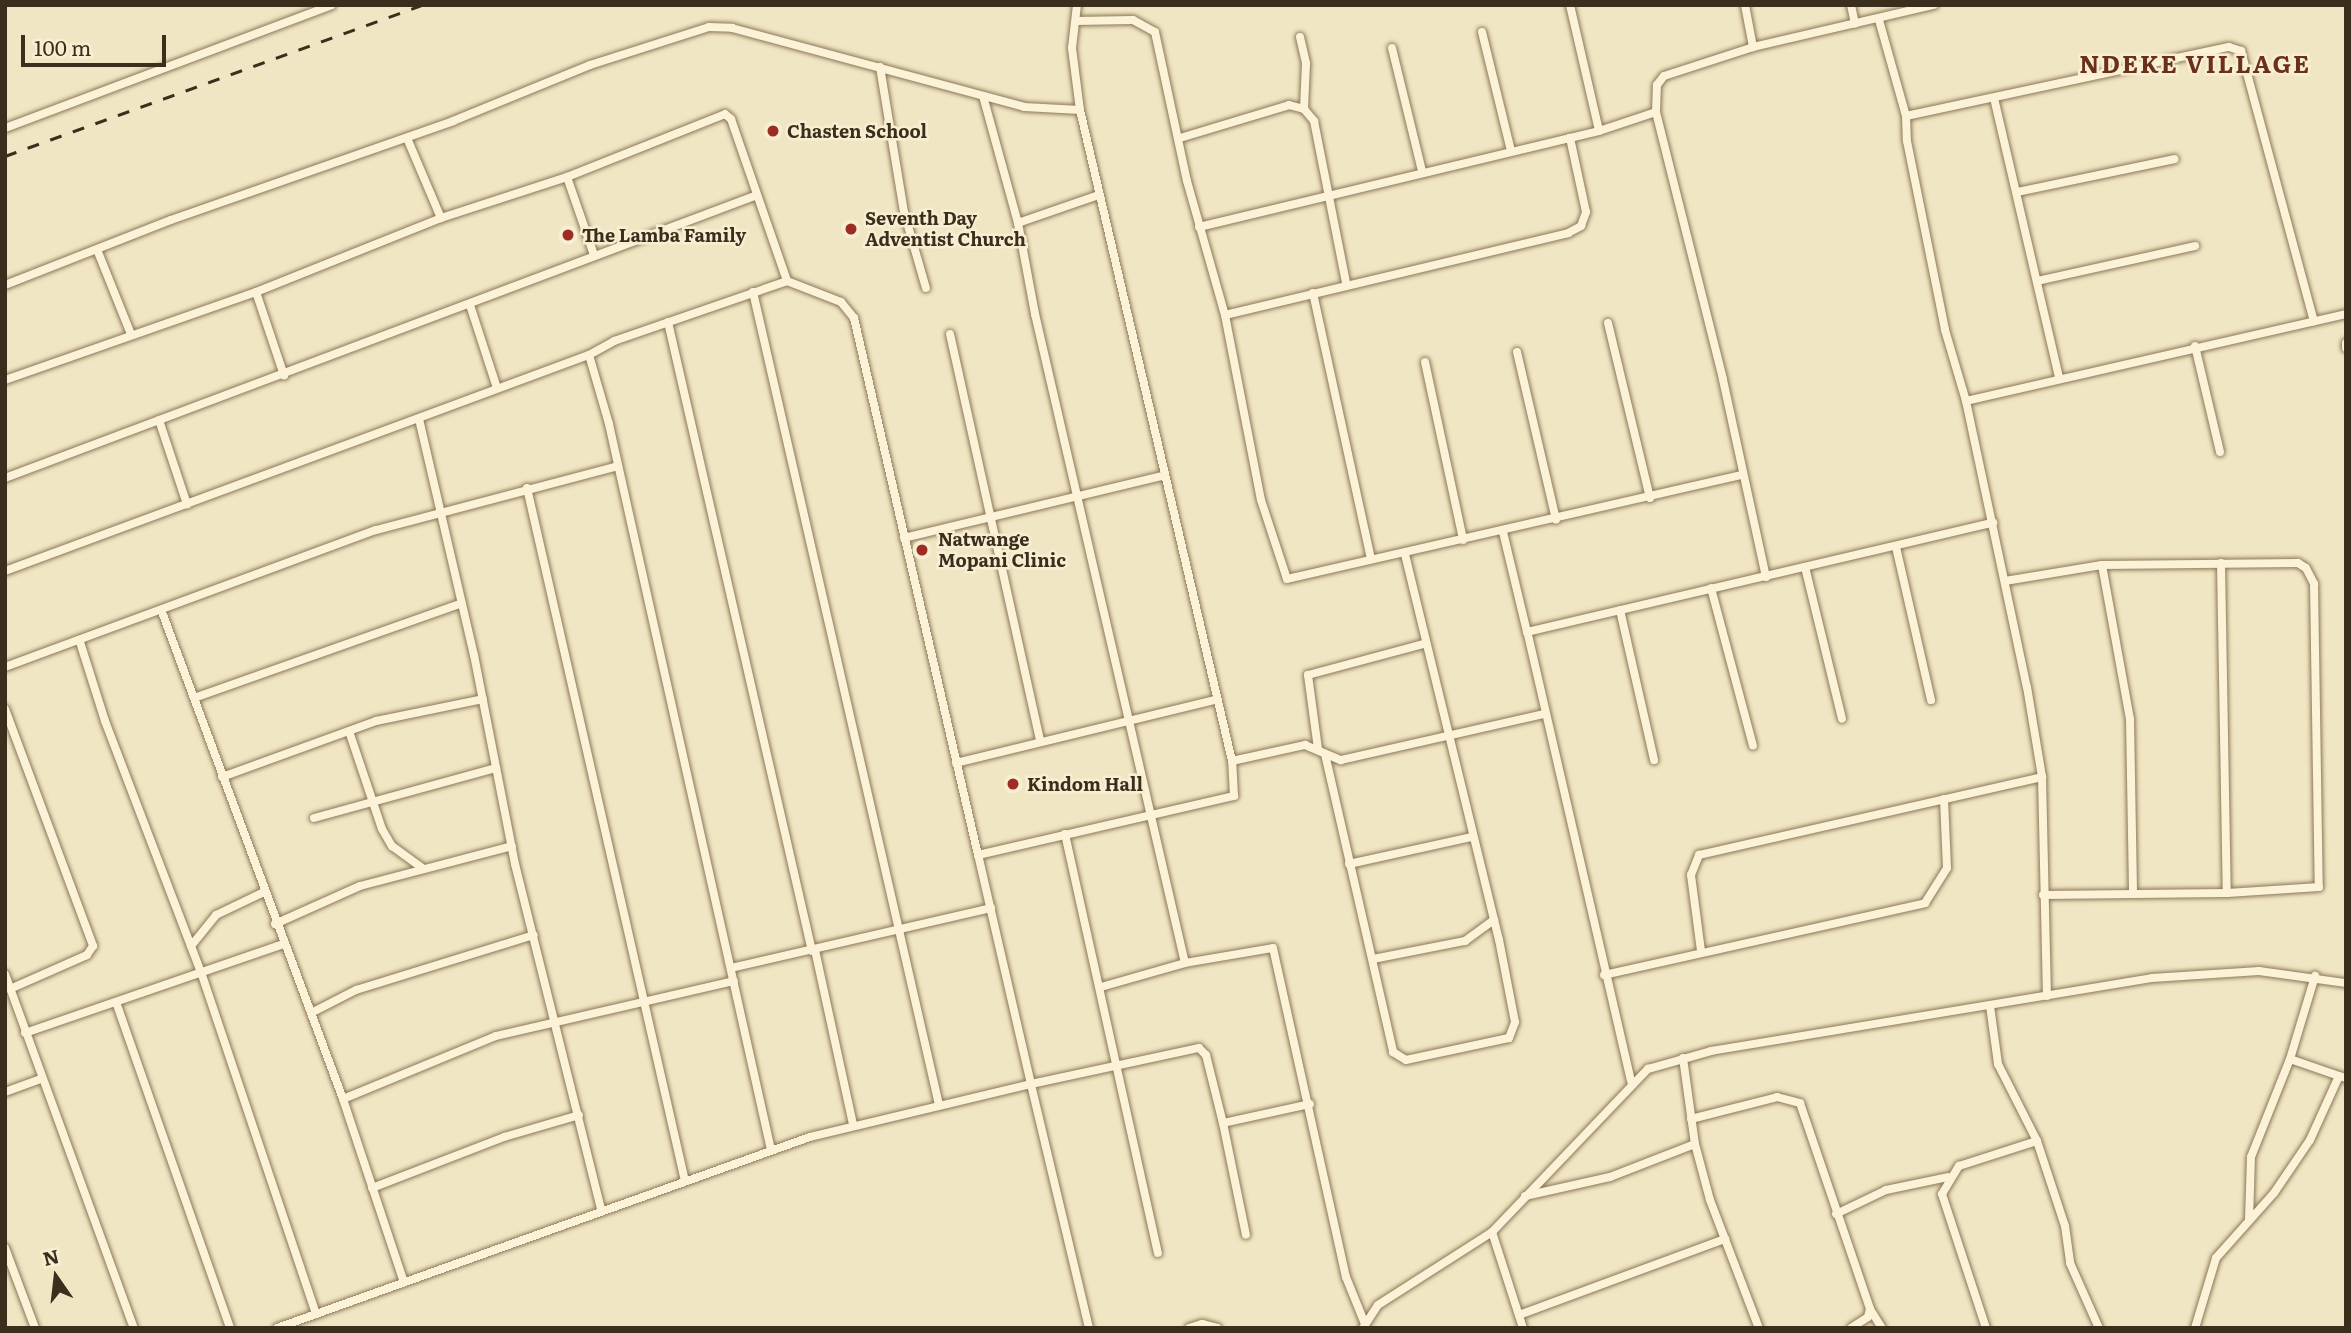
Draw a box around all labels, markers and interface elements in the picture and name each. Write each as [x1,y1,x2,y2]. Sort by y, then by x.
scale bar [24,21,170,65]
text: 100 m [34,31,91,62]
district label: NDEKE VILLAGE [2081,49,2309,77]
place label: Chasten School [787,120,927,142]
marker: Chasten School [765,123,781,139]
place label: Seventh Day Adventist Church [865,208,1026,250]
marker: Seventh Day Adventist Church [843,221,859,237]
place label: The Lamba Family [582,224,746,246]
marker: The Lamba Family [560,227,576,243]
place label: Natwange Mopani Clinic [938,529,1066,572]
marker: Natwange Mopani Clinic [912,540,932,560]
place label: Kindom Hall [1027,773,1143,795]
marker: Kindom Hall [1005,776,1021,792]
text: N [40,1241,62,1272]
north arrow [21,1242,91,1312]

